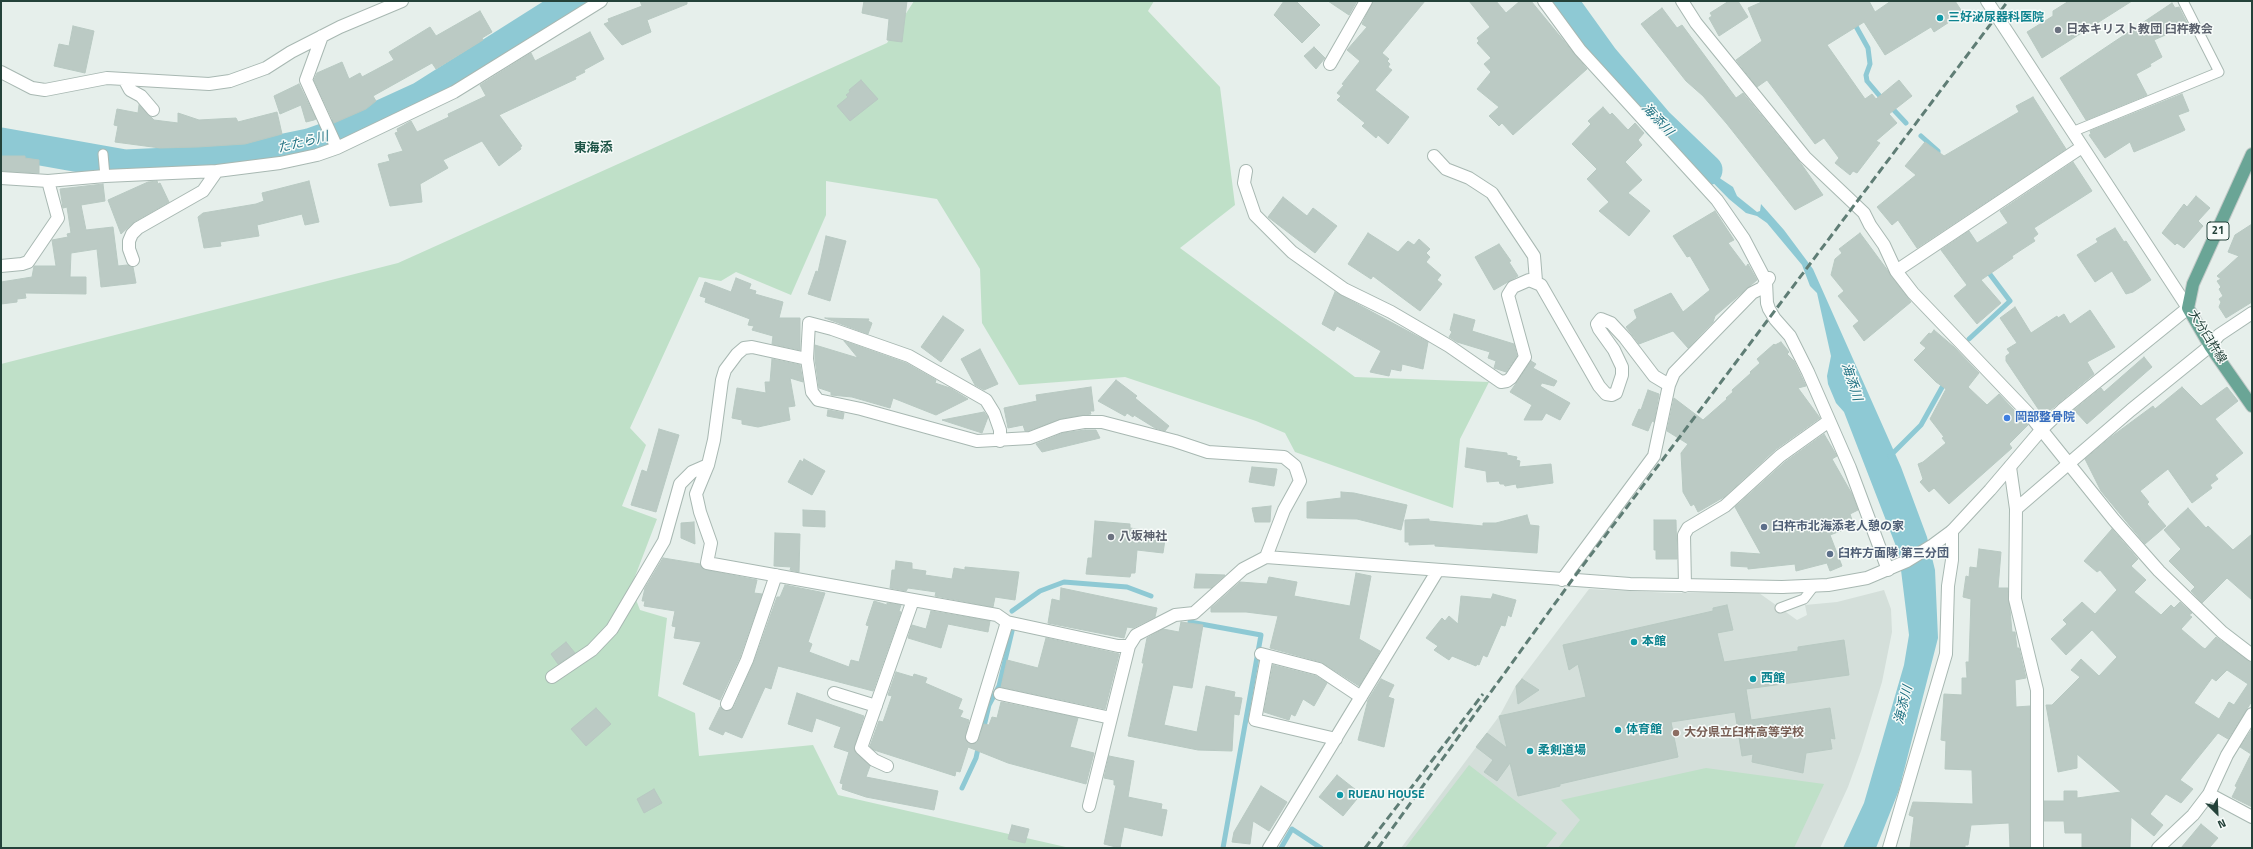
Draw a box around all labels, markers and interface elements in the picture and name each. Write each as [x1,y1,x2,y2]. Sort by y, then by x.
place label: 三好泌尿器科医院 [1948,11,2044,25]
marker: 三好泌尿器科医院 [1935,13,1945,23]
place label: 日本キリスト教団 臼杵教会 [2066,23,2213,37]
marker: 日本キリスト教団 臼杵教会 [2053,25,2063,35]
water label: 海添川 [1638,100,1676,140]
water label: たたら川 [276,129,330,157]
district label: 東海添 [574,141,612,157]
road number: 21 [2207,222,2229,240]
street label: 大分臼杵線 [2185,308,2229,366]
water label: 海添川 [1838,361,1864,403]
place label: 岡部整骨院 [2015,411,2075,425]
marker: 岡部整骨院 [2002,413,2012,423]
place label: 臼杵市北海添老人憩の家 [1772,520,1904,534]
marker: 臼杵市北海添老人憩の家 [1759,522,1769,532]
place label: 八坂神社 [1119,530,1167,544]
marker: 八坂神社 [1106,532,1116,542]
place label: 臼杵方面隊 第三分団 [1838,547,1949,561]
marker: 臼杵方面隊 第三分団 [1825,549,1835,559]
place label: 本館 [1642,635,1666,649]
marker: 本館 [1629,637,1639,647]
place label: 西館 [1761,672,1785,686]
marker: 西館 [1748,674,1758,684]
water label: 海添川 [1892,684,1916,726]
place label: 体育館 [1626,723,1662,737]
marker: 体育館 [1613,725,1623,735]
place label: 大分県立臼杵高等学校 [1684,726,1804,740]
marker: 大分県立臼杵高等学校 [1671,728,1681,738]
place label: 柔剣道場 [1538,744,1586,758]
marker: 柔剣道場 [1525,746,1535,756]
place label: RUEAU HOUSE [1348,788,1425,802]
marker: RUEAU HOUSE [1335,790,1345,800]
north arrow [2197,793,2237,833]
text: N [2215,815,2229,833]

